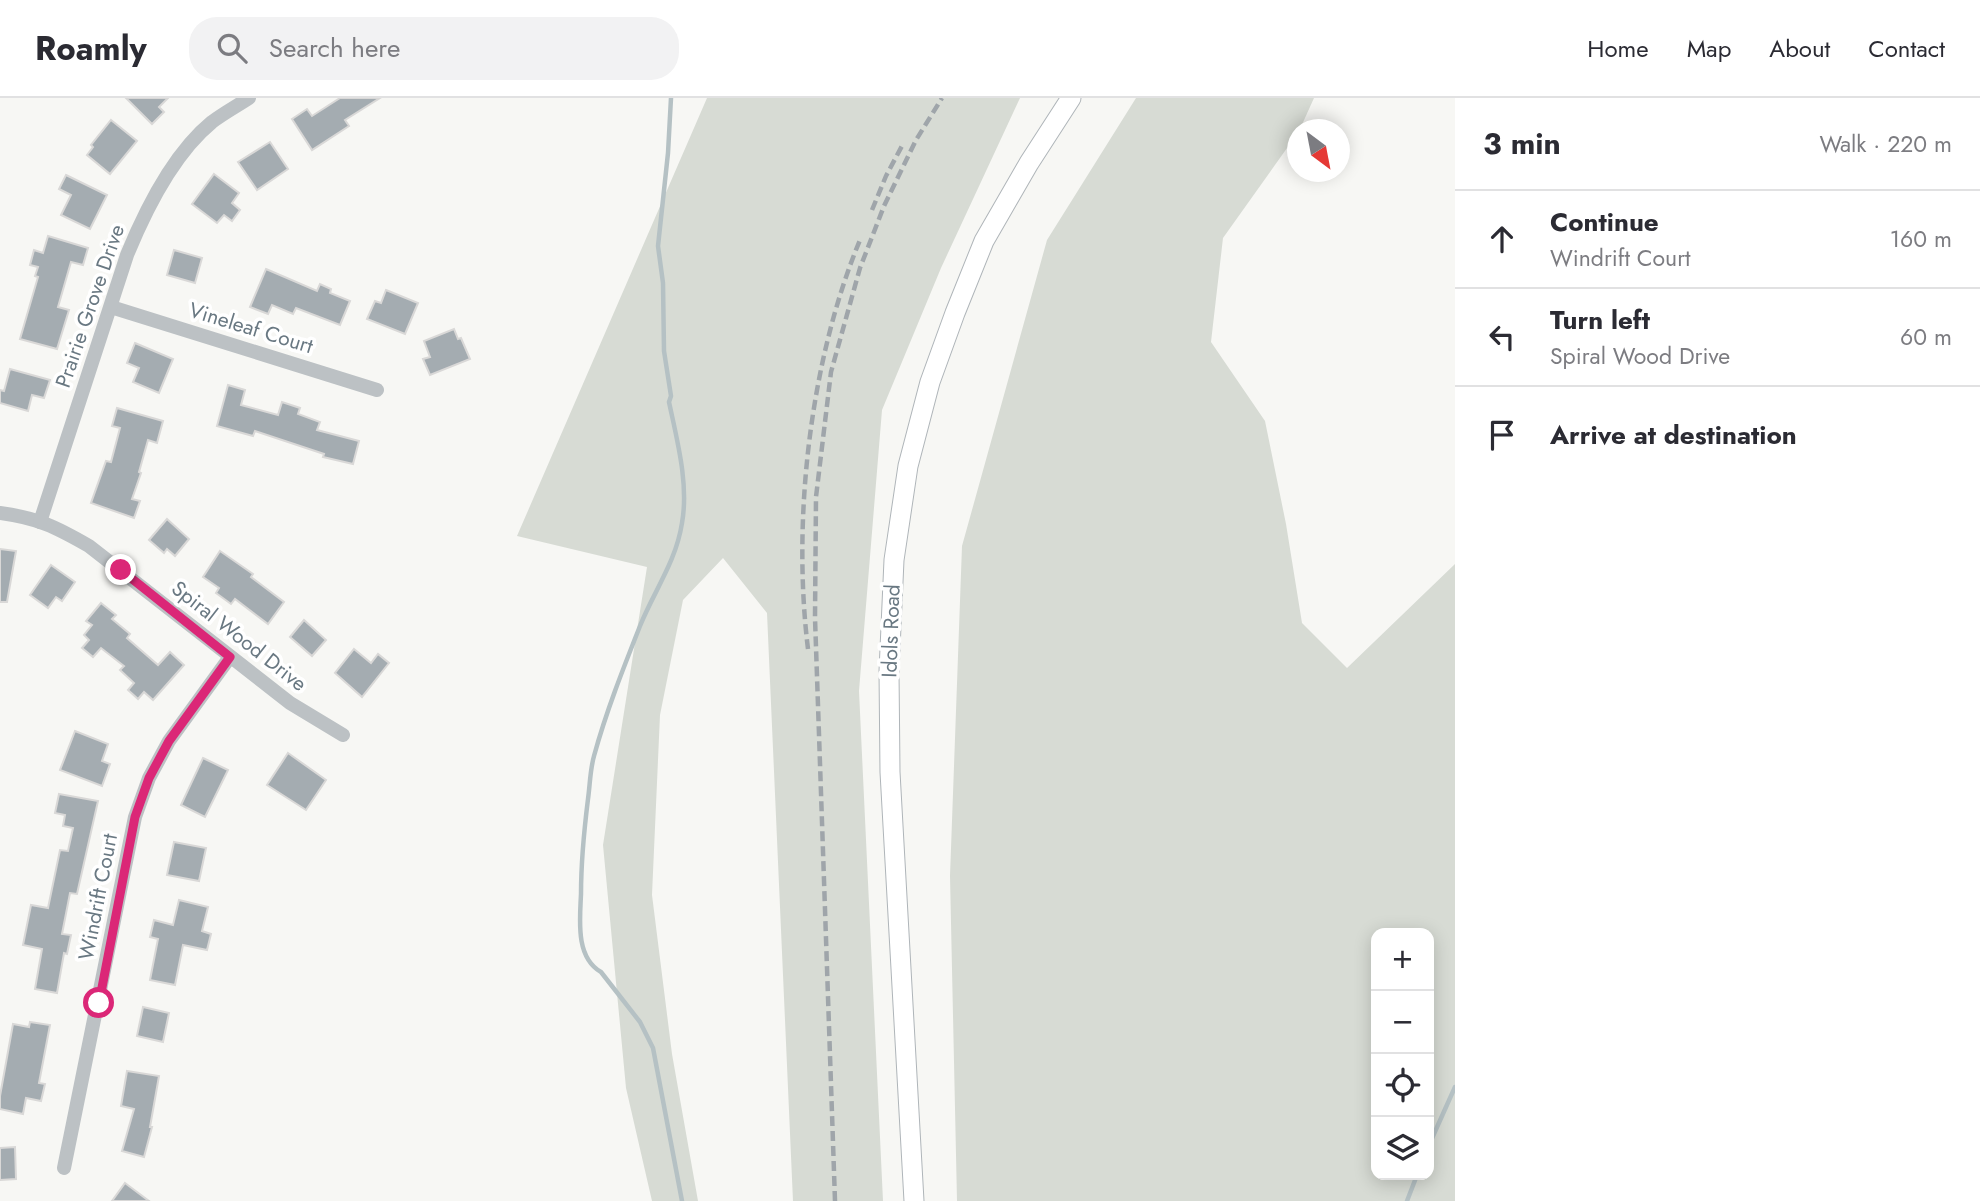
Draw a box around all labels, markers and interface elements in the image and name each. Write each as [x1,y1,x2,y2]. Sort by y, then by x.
search box [189,17,679,80]
text: Roamly [35,25,147,72]
icon: search [213,29,251,67]
text: Search here [269,29,400,67]
text: Home [1587,31,1649,66]
text: Map [1687,31,1731,66]
text: About [1769,31,1830,66]
text: Contact [1868,31,1945,66]
north arrow [1287,119,1350,182]
text: 3 min [1483,122,1561,165]
text: Walk · 220 m [1820,127,1952,161]
text: Continue [1550,203,1659,241]
street label: Prairie Grove Drive [48,220,132,392]
icon: ahead [1483,220,1521,258]
text: 160 m [1890,222,1952,256]
text: Windrift Court [1550,241,1691,275]
street label: Vineleaf Court [185,295,317,361]
text: Turn left [1550,301,1650,339]
icon: left [1483,318,1521,356]
text: 60 m [1900,320,1952,354]
text: Spiral Wood Drive [1550,339,1730,373]
icon: arrive [1483,416,1521,454]
text: Arrive at destination [1550,416,1797,454]
route end [105,554,136,585]
street label: Spiral Wood Drive [165,574,313,699]
street label: Idols Road [874,584,908,678]
street label: Windrift Court [71,831,125,963]
map controls [1371,928,1434,1180]
button: + [1371,928,1434,991]
route start [83,987,114,1018]
button: − [1371,991,1434,1054]
button: locate [1371,1054,1434,1117]
button: layers [1371,1117,1434,1180]

